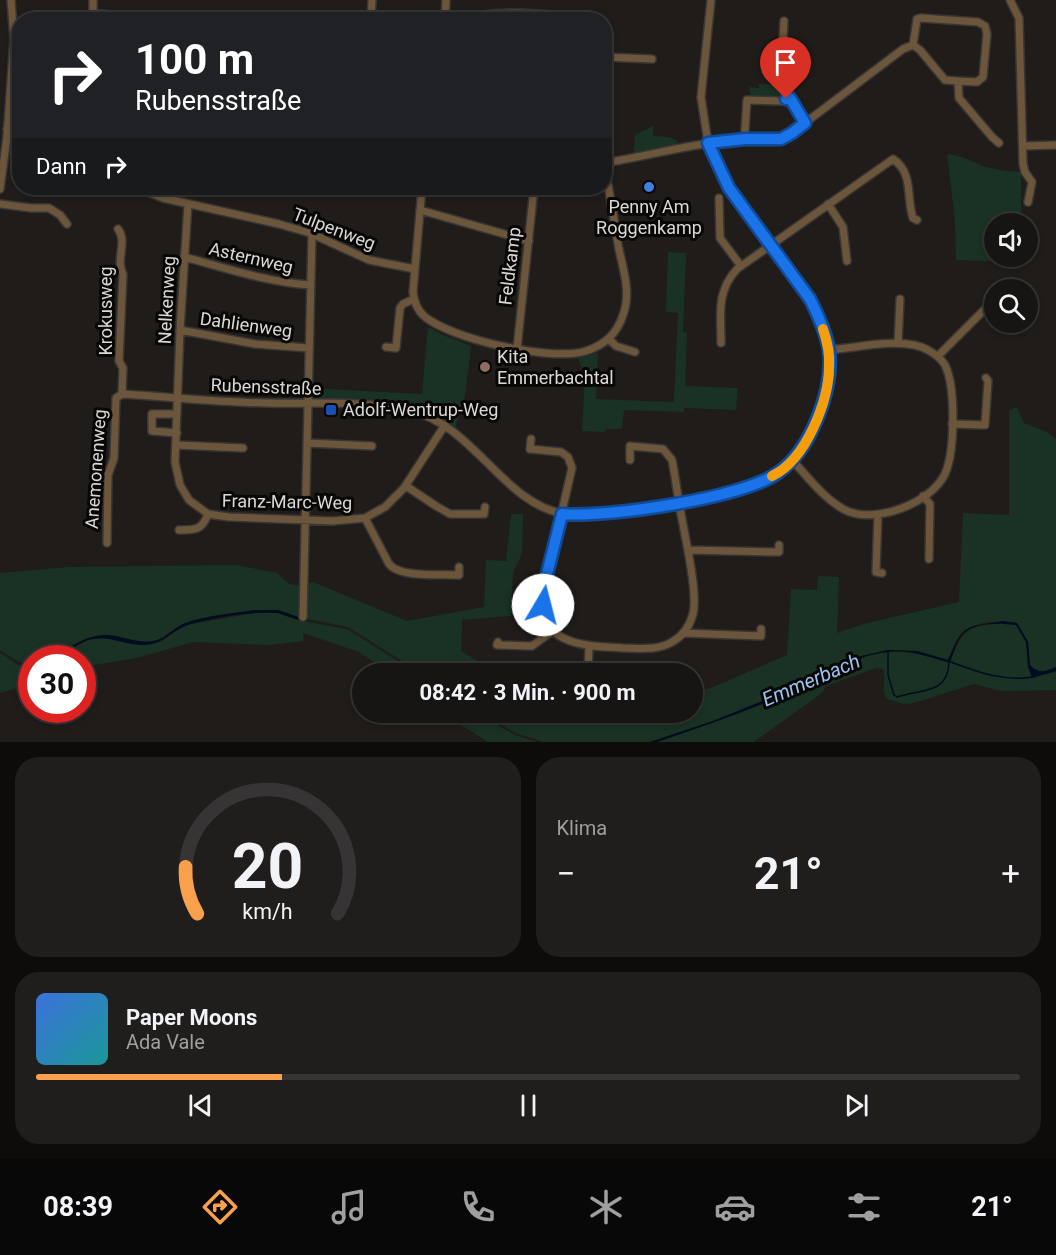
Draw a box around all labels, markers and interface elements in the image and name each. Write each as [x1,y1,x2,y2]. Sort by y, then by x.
text: 100 m [135,35,254,84]
icon: right [36,36,114,114]
pin [760,37,811,99]
icon: arrive [769,46,802,79]
text: Rubensstraße [135,85,301,117]
icon: right [99,150,132,183]
text: Dann [36,154,87,179]
marker: Penny Am Roggenkamp [642,180,656,194]
place label: Penny Am Roggenkamp [596,196,702,238]
street label: Tulpenweg [290,203,379,254]
map controls [984,213,1038,333]
button: sound [984,213,1038,267]
street label: Feldkamp [494,226,525,306]
street label: Asternweg [207,238,295,277]
street label: Nelkenweg [154,255,179,345]
street label: Krokusweg [95,267,116,356]
button: search [984,279,1038,333]
street label: Dahlienweg [199,308,294,341]
place label: Kita Emmerbachtal [497,346,614,388]
marker: Kita Emmerbachtal [478,360,492,374]
street label: Rubensstraße [210,374,322,399]
place label: Adolf-Wentrup-Weg [343,399,498,420]
marker: Adolf-Wentrup-Weg [324,403,338,417]
street label: Anemonenweg [81,408,110,529]
street label: Franz-Marc-Weg [222,490,352,513]
position arrow [511,573,575,637]
speed limit sign: 30 [18,645,96,723]
water label: Emmerbach [758,649,864,711]
text: 08:42 · 3 Min. · 900 m [419,680,636,705]
text: Klima [557,816,607,840]
text: 20 [232,830,304,903]
text: 21° [754,847,823,900]
text: − [557,854,575,893]
text: + [1001,854,1020,893]
text: km/h [243,899,293,924]
text: Paper Moons [126,1005,257,1030]
text: Ada Vale [126,1030,205,1054]
icon: previous [184,1089,217,1122]
icon: pause [512,1089,545,1122]
icon: next [840,1089,873,1122]
icon: directions [199,1186,241,1228]
icon: music [328,1186,370,1228]
icon: phone [457,1186,499,1228]
icon: climate [585,1186,627,1228]
icon: car [714,1186,756,1228]
icon: filters [843,1186,885,1228]
text: 08:39 [43,1191,113,1223]
text: 21° [971,1191,1013,1223]

